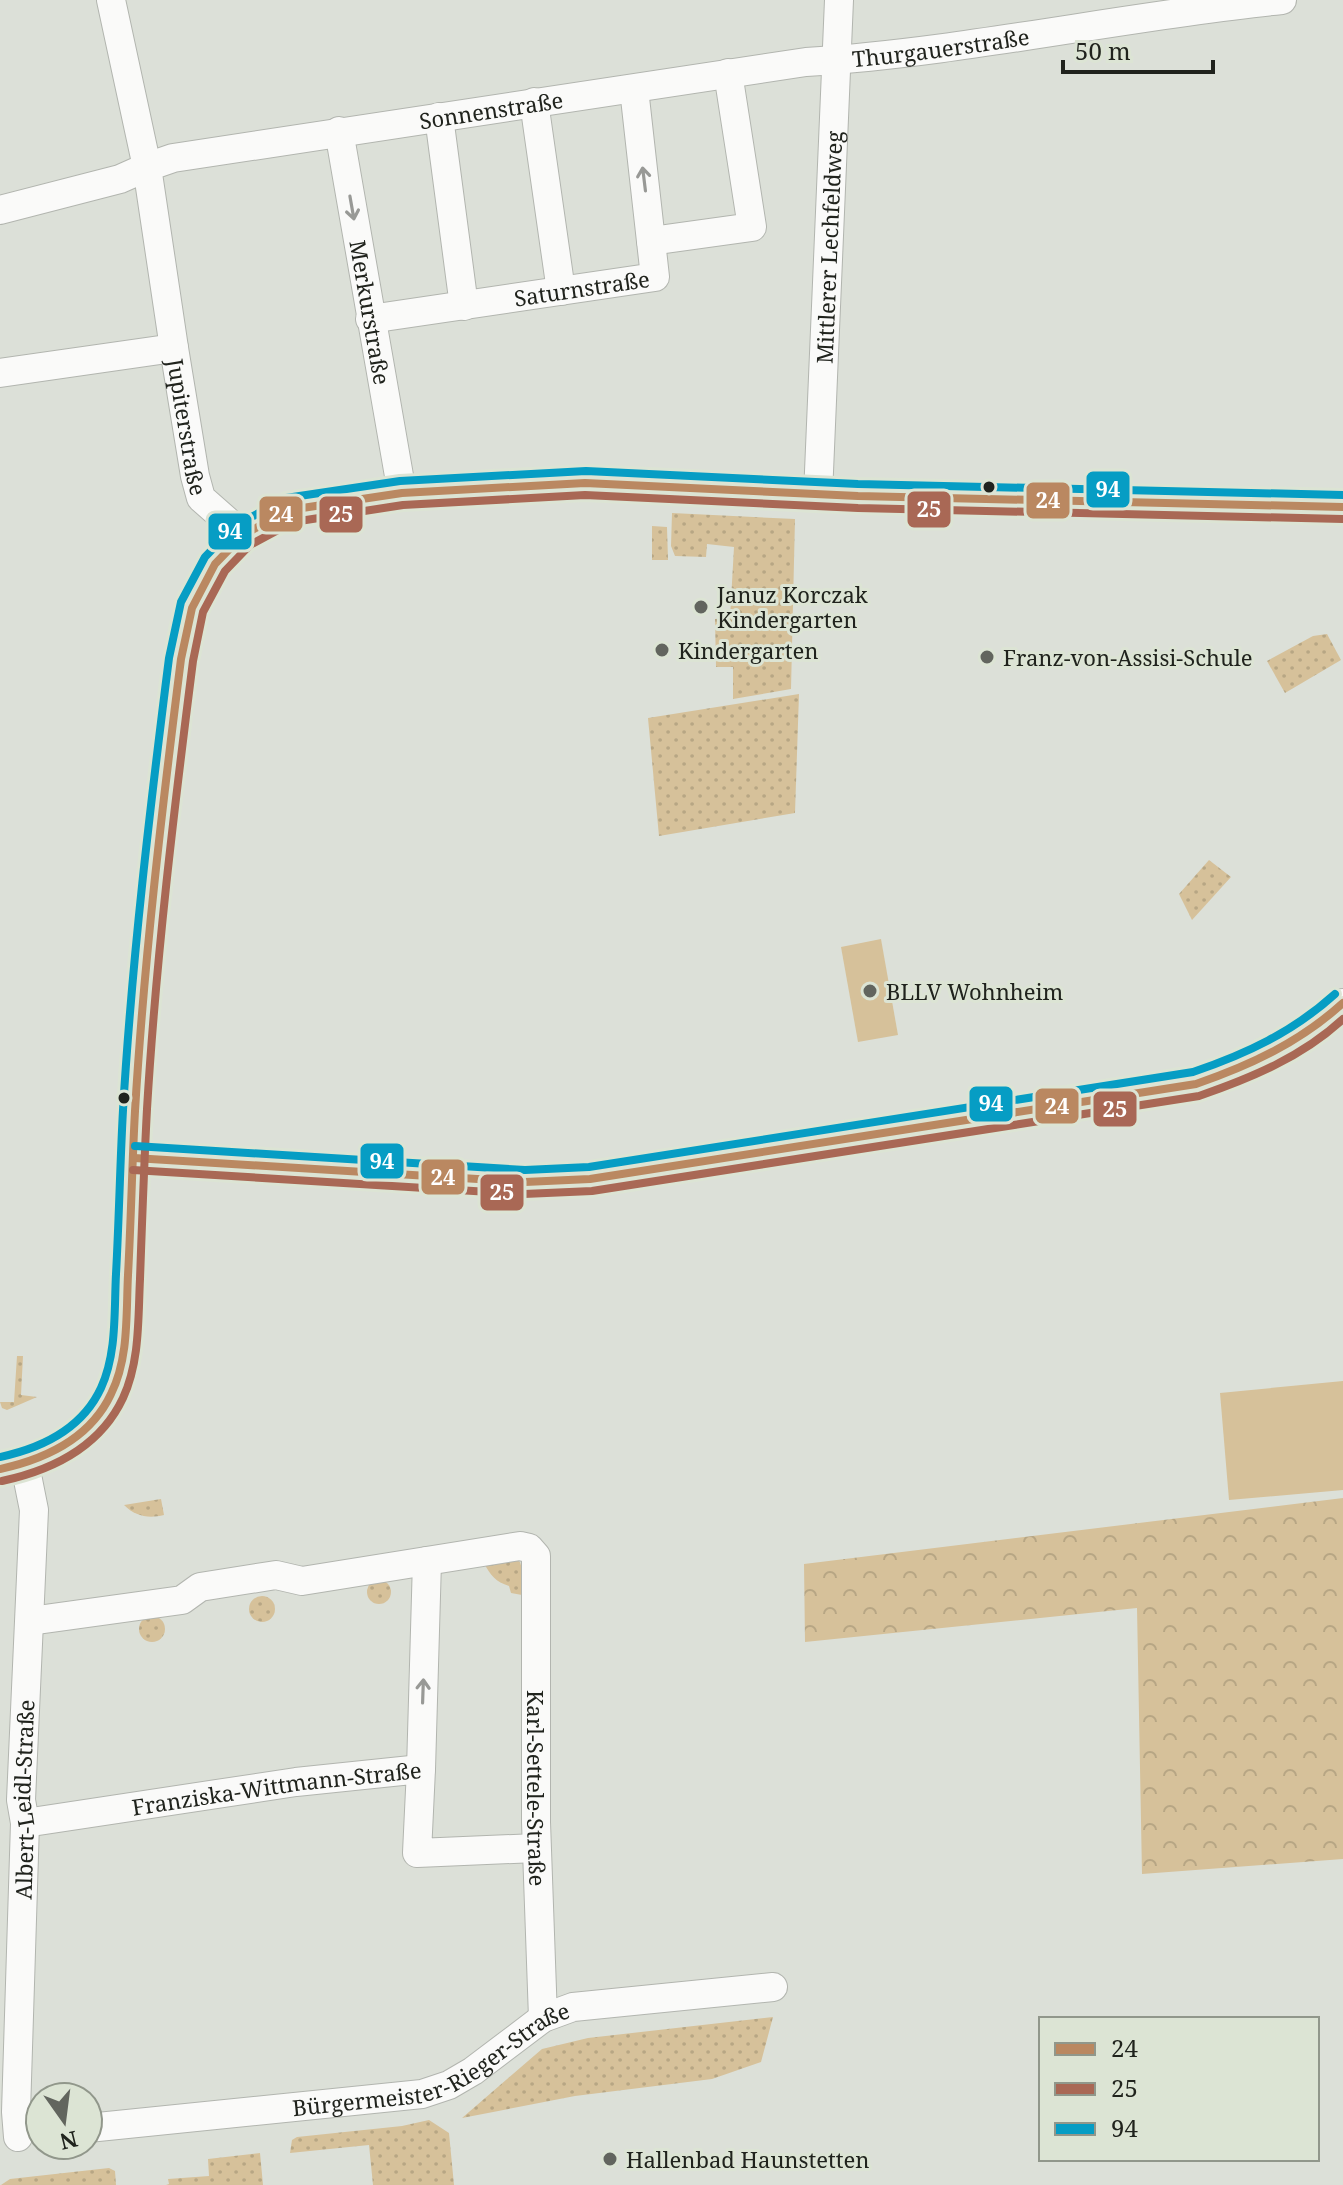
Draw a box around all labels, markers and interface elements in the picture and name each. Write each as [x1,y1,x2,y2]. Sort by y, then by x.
street label: Thurgauerstraße [851,21,1031,73]
scale bar [1063,24,1213,74]
text: 50 m [1075,34,1131,67]
street label: Sonnenstraße [417,84,565,135]
street label: Mittlerer Lechfeldweg [809,130,848,364]
one-way arrow [636,167,651,192]
one-way arrow [345,195,360,220]
street label: Merkurstraße [343,238,398,387]
street label: Saturnstraße [512,263,652,313]
street label: Jupiterstraße [161,355,215,499]
line badge: 94 [1085,470,1131,509]
text: 94 [1096,473,1120,503]
unlabelled marker [981,479,997,495]
line badge: 24 [1025,481,1071,520]
text: 24 [1036,484,1060,514]
line badge: 25 [906,490,952,529]
text: 25 [917,493,941,523]
line badge: 24 [258,495,304,533]
line badge: 25 [318,495,364,534]
text: 24 [269,498,293,528]
text: 25 [329,498,353,528]
line badge: 94 [207,512,253,551]
text: 94 [218,515,242,545]
place label: Januz Korczak Kindergarten [716,579,868,634]
marker: Januz Korczak Kindergarten [692,598,710,616]
place label: Kindergarten [678,635,819,665]
marker: Kindergarten [653,641,671,659]
place label: Franz-von-Assisi-Schule [1003,642,1252,672]
marker: Franz-von-Assisi-Schule [978,648,996,666]
place label: BLLV Wohnheim [886,976,1064,1006]
marker: BLLV Wohnheim [861,982,879,1000]
line badge: 94 [968,1085,1014,1123]
text: 94 [979,1087,1003,1117]
line badge: 24 [1034,1087,1080,1125]
unlabelled marker [116,1090,132,1106]
text: 24 [1045,1090,1069,1120]
line badge: 25 [1092,1090,1138,1128]
text: 25 [1103,1093,1127,1123]
line badge: 94 [359,1142,405,1180]
text: 94 [370,1145,394,1175]
line badge: 24 [420,1158,466,1196]
text: 24 [431,1161,455,1191]
line badge: 25 [479,1173,525,1212]
text: 25 [490,1176,514,1206]
one-way arrow [416,1678,431,1705]
street label: Karl-Settele-Straße [521,1690,553,1887]
street label: Albert-Leidl-Straße [6,1699,40,1900]
street label: Franziska-Wittmann-Straße [130,1754,423,1822]
street label: Bürgermeister-Rieger-Straße [291,1995,573,2122]
legend [1039,2017,1319,2161]
text: 24 [1111,2031,1138,2064]
text: 25 [1111,2071,1138,2104]
north arrow [24,2081,104,2161]
text: 94 [1111,2111,1138,2144]
text: N [57,2125,81,2158]
place label: Hallenbad Haunstetten [626,2144,869,2174]
marker: Hallenbad Haunstetten [601,2150,619,2168]

